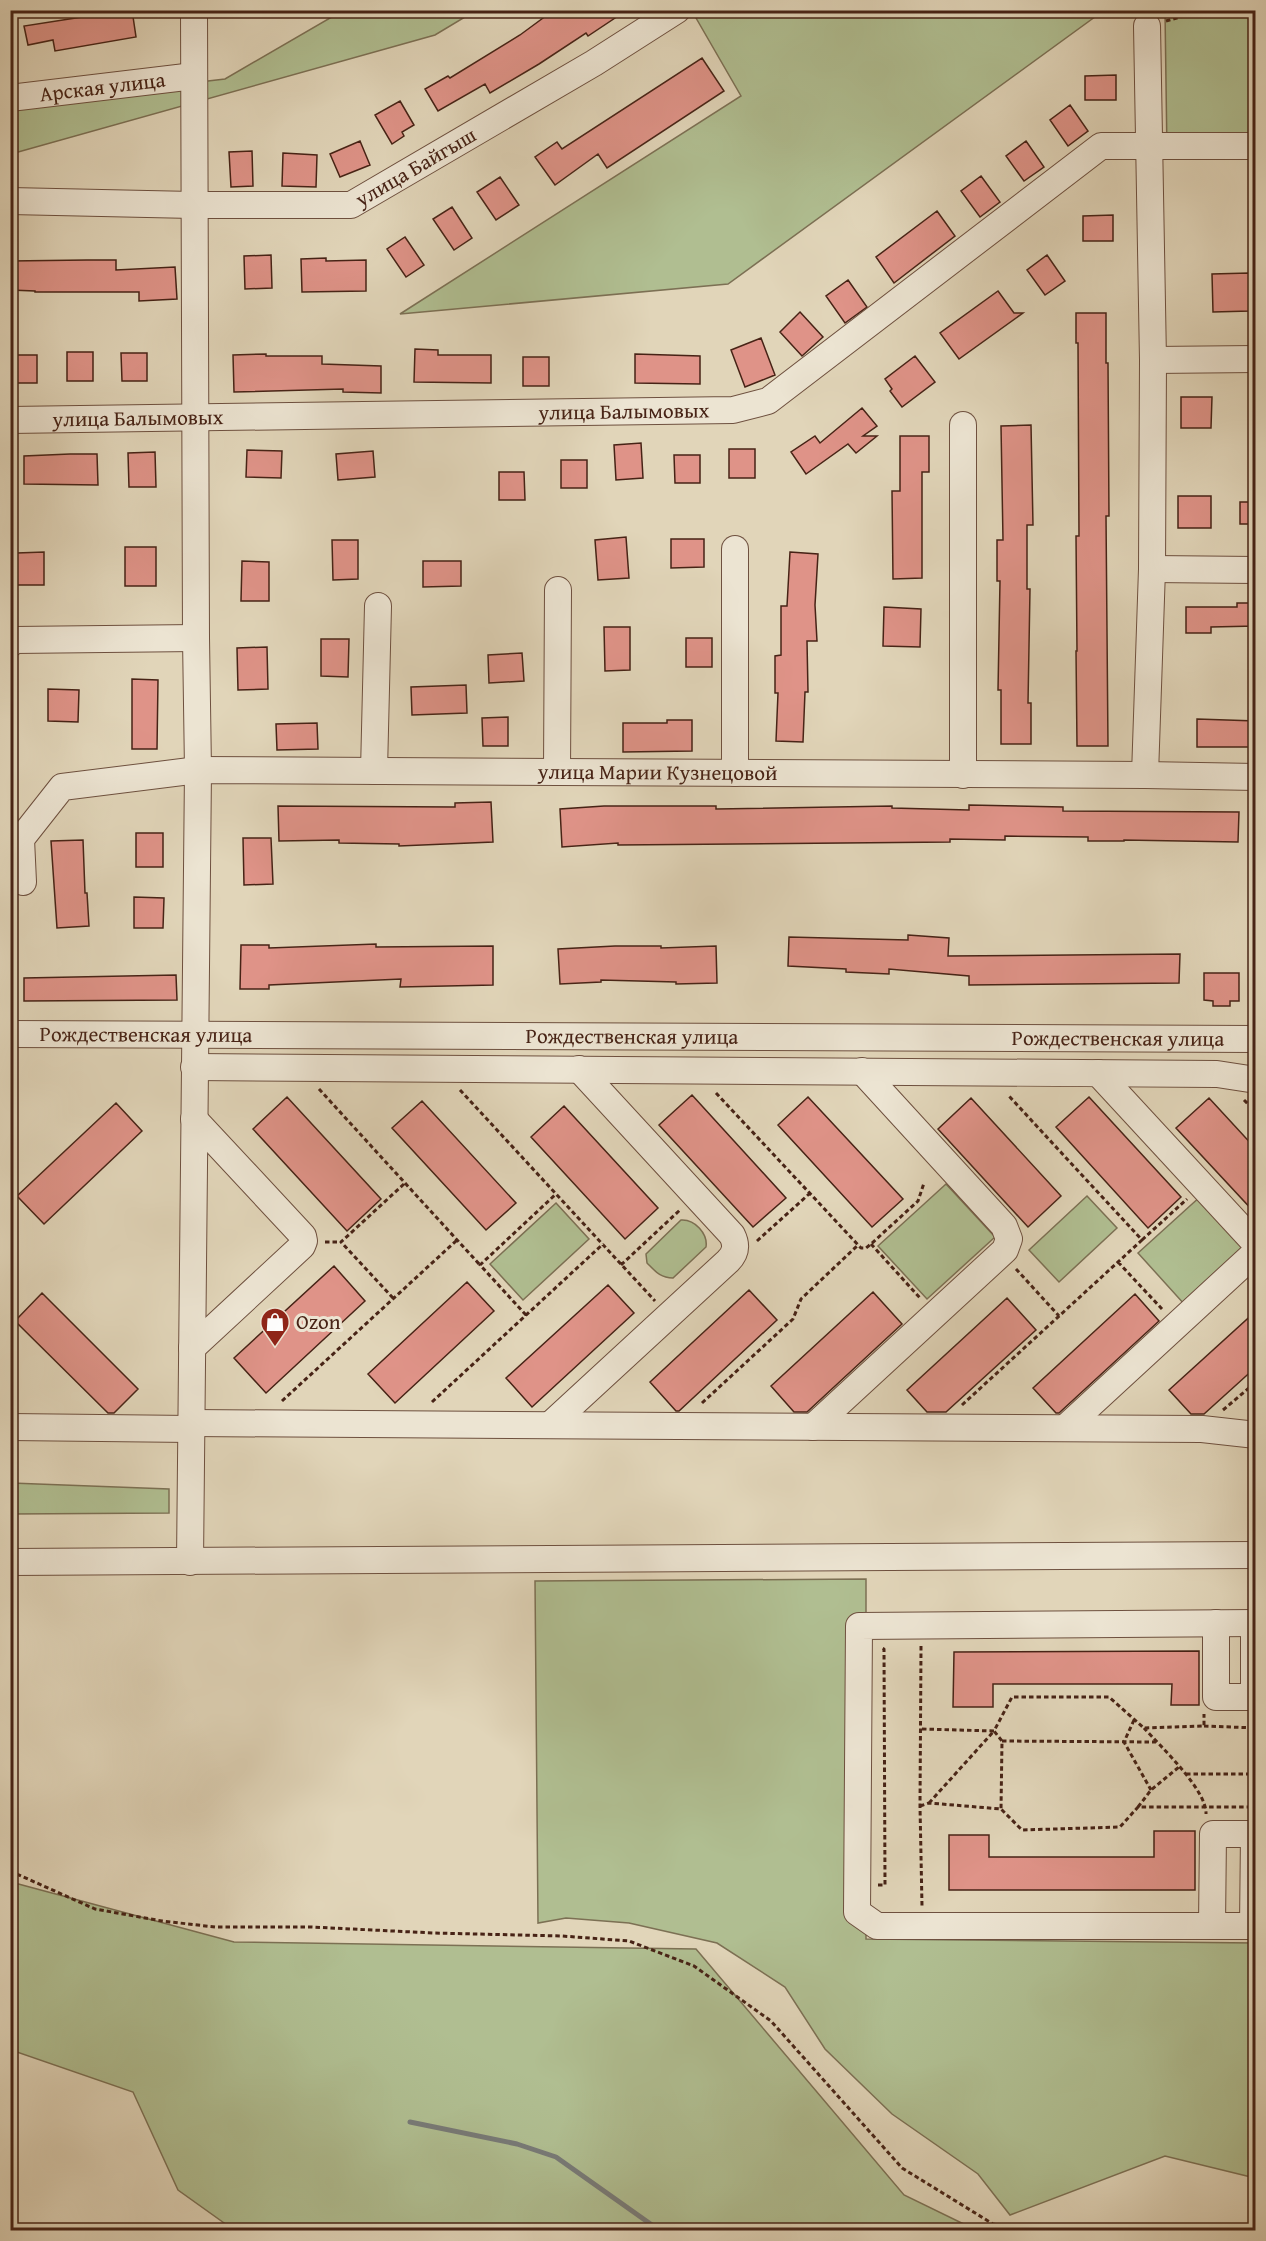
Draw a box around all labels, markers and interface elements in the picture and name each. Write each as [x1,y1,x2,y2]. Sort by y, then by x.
street label: Арская улица [38,64,167,109]
street label: улица Байгыш [348,119,482,215]
street label: улица Балымовых [537,394,710,428]
street label: улица Балымовых [51,401,224,434]
street label: улица Марии Кузнецовой [537,756,778,788]
street label: Рождественская улица [40,1018,252,1050]
street label: Рождественская улица [526,1020,738,1052]
street label: Рождественская улица [1012,1022,1224,1054]
shop icon: Ozon [259,1306,291,1348]
place label: Ozon [296,1306,341,1337]

